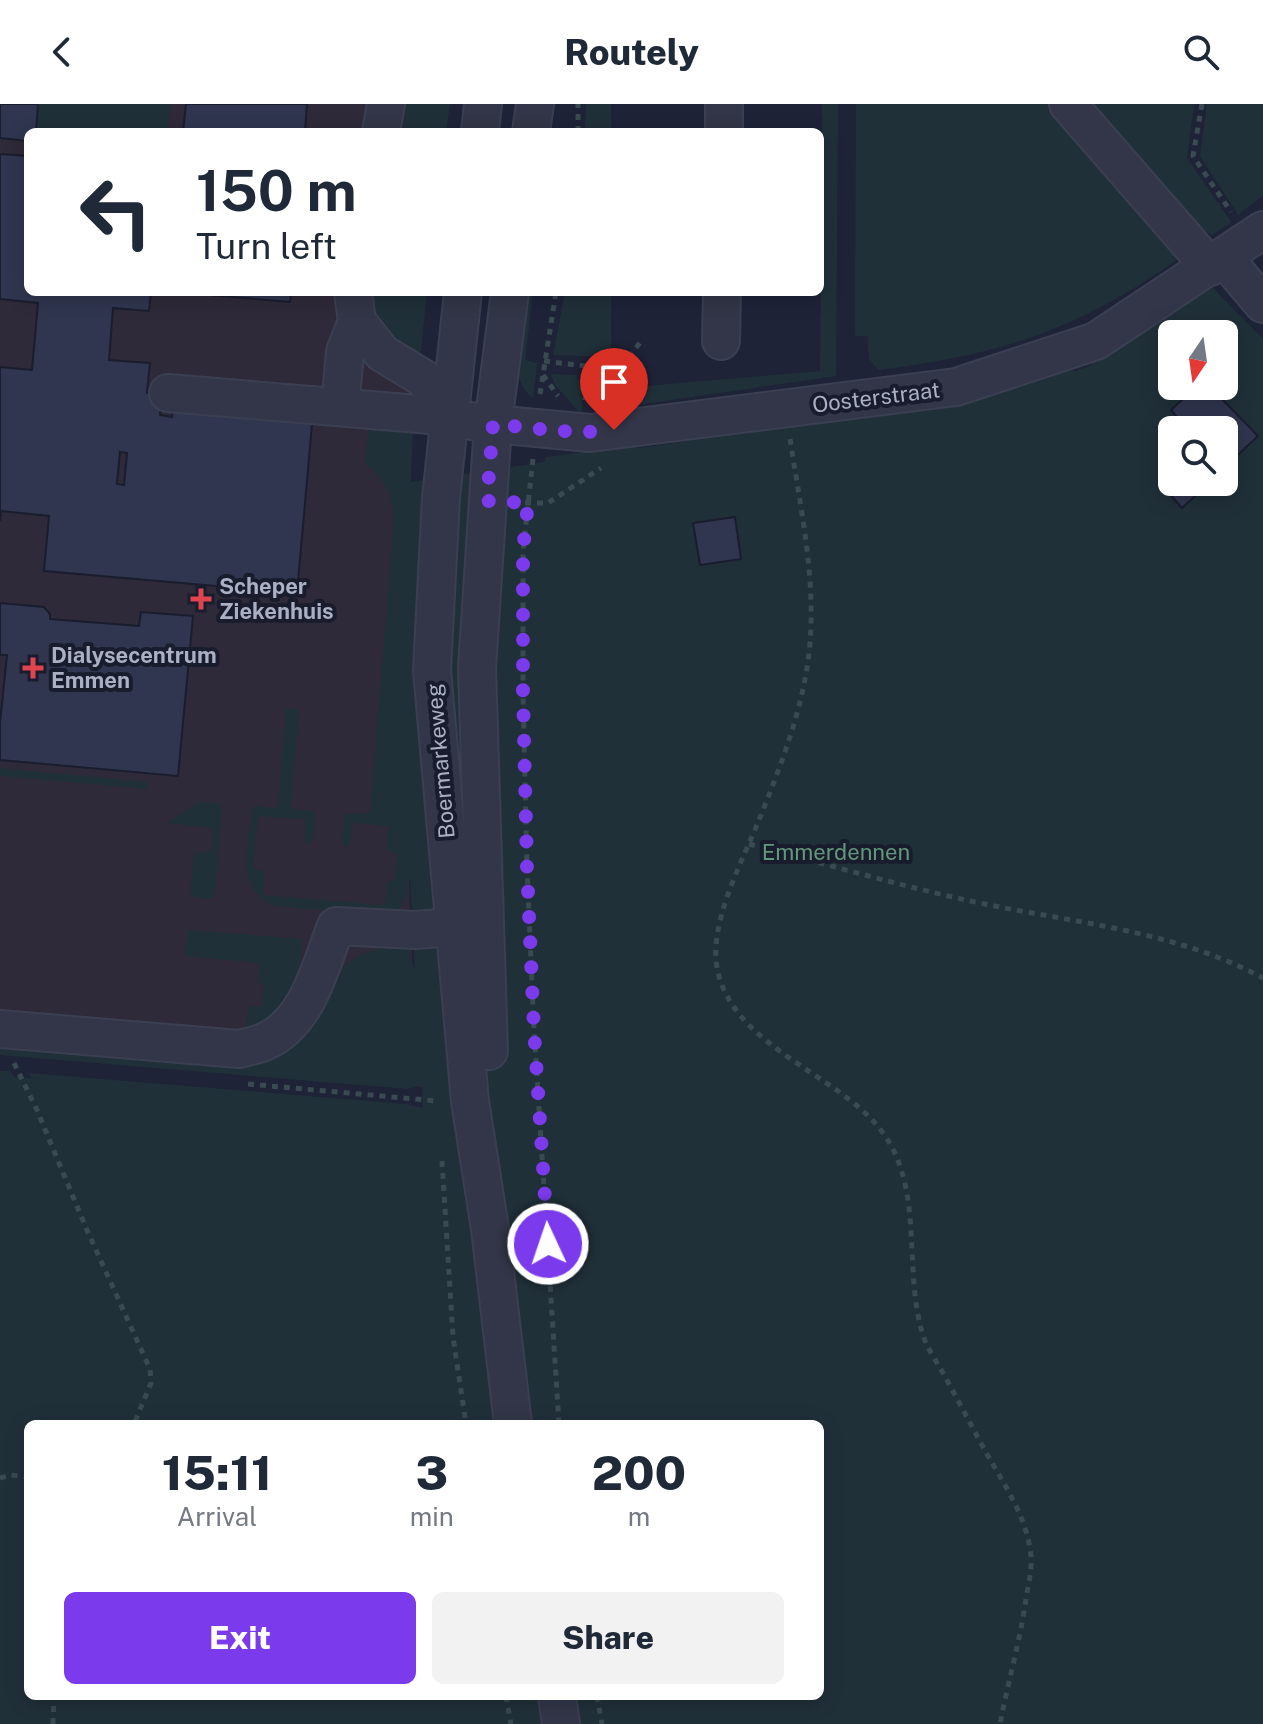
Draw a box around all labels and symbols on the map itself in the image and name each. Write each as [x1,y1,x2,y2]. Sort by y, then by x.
north arrow [1158,320,1238,400]
pin [580,348,648,430]
street label: Oosterstraat [811,376,941,418]
place label: Scheper Ziekenhuis [219,573,334,624]
marker: Scheper Ziekenhuis [190,588,212,610]
place label: Dialysecentrum Emmen [51,642,217,693]
marker: Dialysecentrum Emmen [22,657,44,679]
street label: Boermarkeweg [420,683,460,839]
park label: Emmerdennen [762,839,910,865]
position arrow [506,1202,590,1286]

